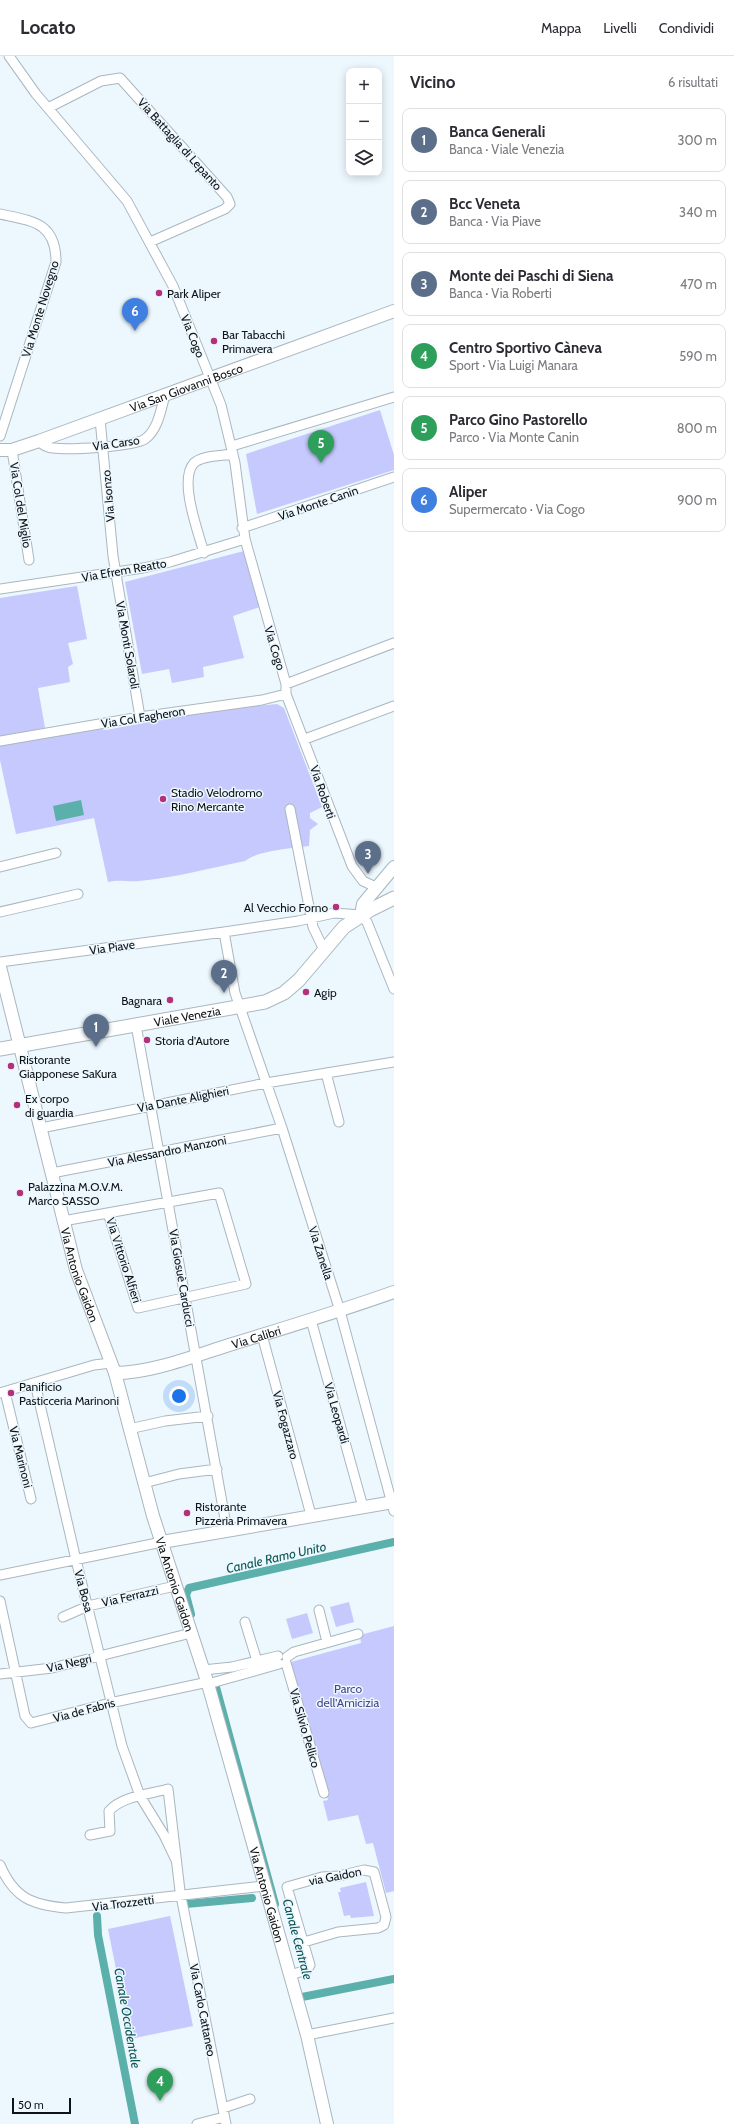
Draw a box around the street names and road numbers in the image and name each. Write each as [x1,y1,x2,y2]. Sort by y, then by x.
street label: Via Battaglia di Lepanto [135,95,226,193]
street label: Via Monte Novegno [18,258,62,359]
street label: Via Cogo [178,312,209,360]
street label: Via San Giovanni Bosco [127,360,245,415]
street label: Via Carso [91,432,141,454]
street label: Via Col del Miglio [7,461,35,549]
street label: Via Isonzo [98,469,118,523]
street label: Via Monte Canin [276,482,360,524]
street label: Via Efrem Reatto [80,555,168,585]
street label: Via Monti Solaroli [113,600,143,690]
street label: Via Cogo [261,624,289,672]
street label: Via Col Fagheron [100,703,186,731]
street label: Via Roberti [307,763,339,821]
street label: Via Piave [88,936,136,958]
street label: Viale Venezia [153,1003,222,1029]
street label: Via Dante Alighieri [136,1083,230,1115]
street label: Via Alessandro Manzoni [106,1132,228,1170]
street label: Via Vittorio Alfieri [103,1216,145,1304]
street label: Via Zanella [305,1224,337,1282]
street label: Via Antonio Gaidon [58,1226,103,1324]
street label: Via Giosuè Carducci [166,1228,198,1328]
street label: Via Calibri [230,1322,282,1351]
street label: Via Leopardi [321,1381,353,1445]
street label: Via Fogazzaro [270,1389,302,1461]
street label: Via Marinoni [6,1425,36,1489]
street label: Via Antonio Gaidon [153,1535,198,1633]
street label: Via Bosa [71,1568,97,1614]
street label: Via Ferrazzi [100,1582,160,1610]
street label: Via Negri [45,1651,93,1675]
street label: Via Silvio Pellico [287,1687,324,1770]
street label: Via de Fabris [51,1695,117,1725]
street label: Via Antonio Gaidon [247,1845,288,1944]
street label: via Gaidon [307,1864,363,1888]
street label: Via Trozzetti [91,1892,155,1914]
street label: Via Carlo Cattaneo [187,1962,219,2058]

